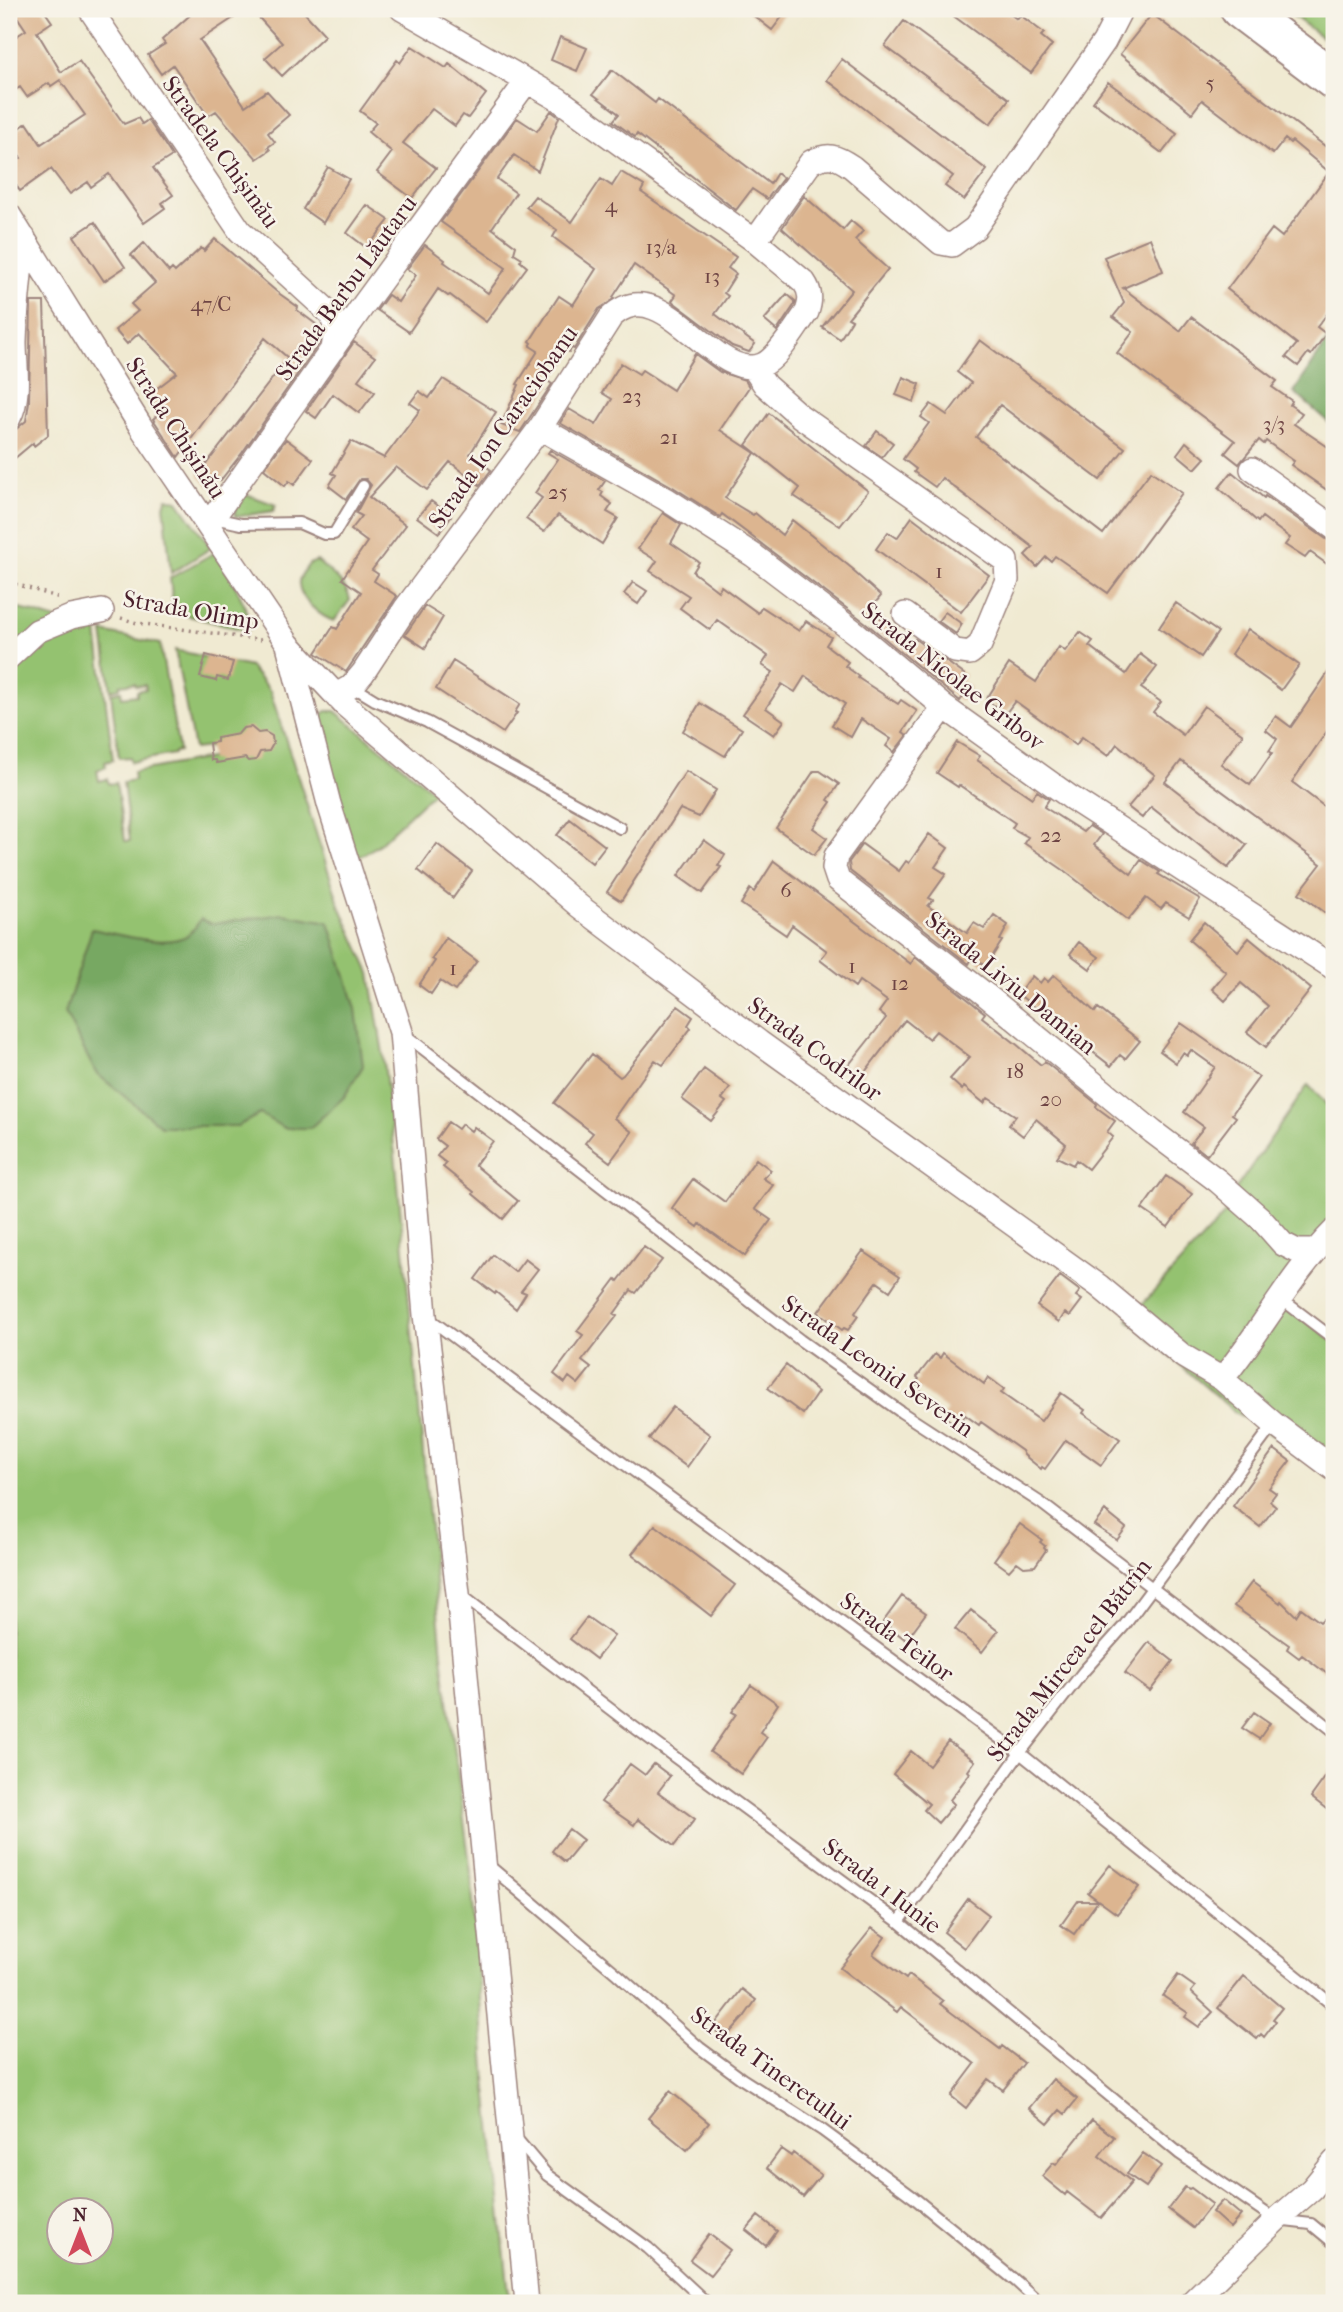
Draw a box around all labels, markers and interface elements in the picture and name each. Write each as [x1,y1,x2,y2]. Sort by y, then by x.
street label: Stradela Chișinău [156,70,286,234]
house number: 5 [1205,71,1215,95]
street label: Strada Barbu Lăutaru [269,190,423,386]
house number: 4 [605,193,618,217]
house number: 13/a [646,235,677,259]
house number: 13 [704,264,720,288]
house number: 47/C [191,292,231,316]
street label: Strada Ion Caraciobanu [422,320,584,534]
street label: Strada Chișinău [120,352,232,504]
house number: 23 [622,384,642,408]
house number: 3/3 [1263,412,1285,436]
house number: 21 [660,425,678,449]
house number: 25 [548,480,568,504]
house number: 1 [935,559,943,583]
street label: Strada Olimp [121,584,261,636]
street label: Strada Nicolae Gribov [856,596,1051,757]
house number: 22 [1040,823,1062,847]
house number: 6 [780,878,792,902]
street label: Strada Liviu Damian [920,905,1102,1061]
house number: 1 [848,954,856,978]
house number: 1 [449,956,457,980]
house number: 12 [891,971,909,995]
street label: Strada Codrilor [742,991,888,1108]
house number: 18 [1006,1059,1024,1083]
house number: 20 [1040,1087,1062,1111]
street label: Strada Leonid Severin [777,1289,979,1443]
street label: Strada Mircea cel Bătrîn [981,1553,1157,1767]
street label: Strada Teilor [835,1586,960,1688]
street label: Strada 1 Iunie [817,1832,947,1940]
street label: Strada Tineretului [685,2000,857,2136]
north arrow [46,2196,116,2266]
text: N [73,2204,88,2226]

